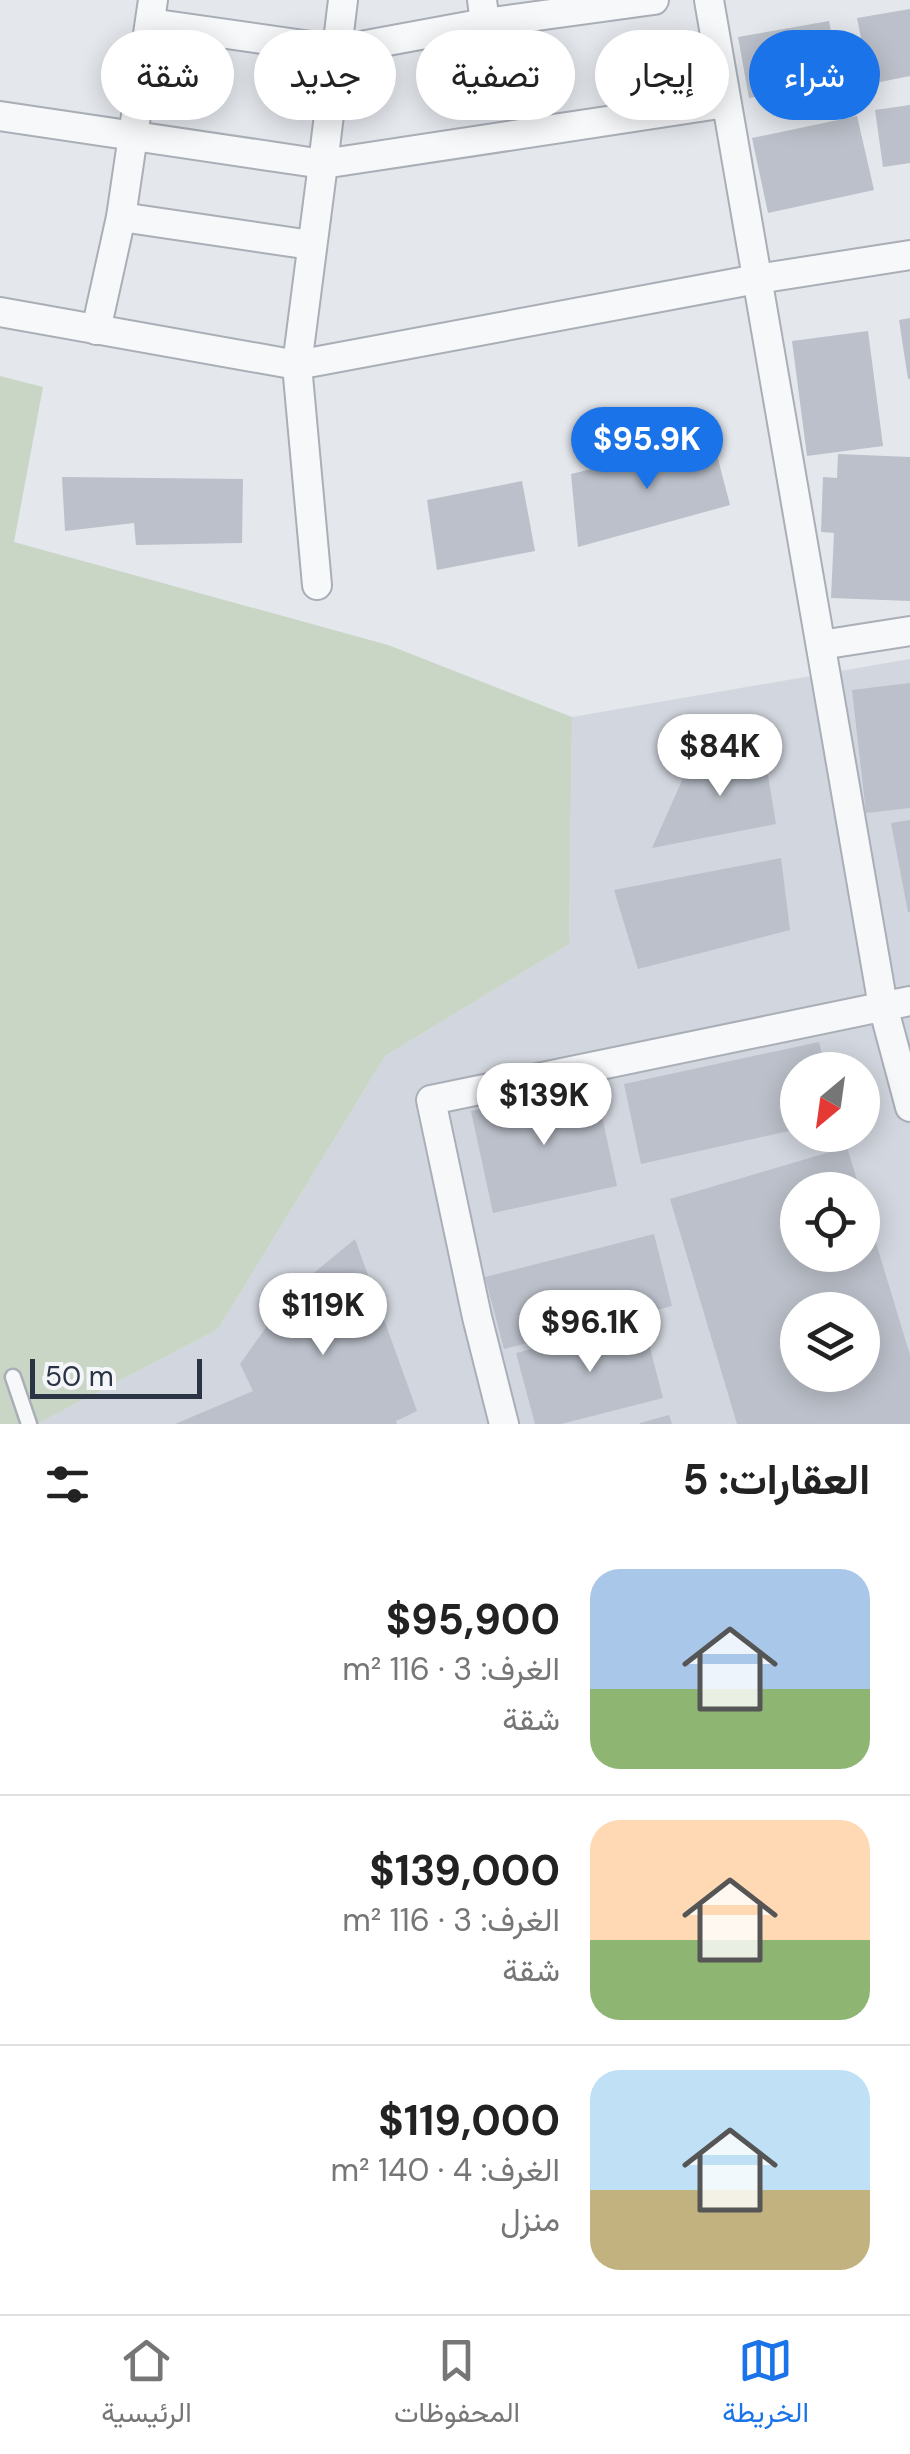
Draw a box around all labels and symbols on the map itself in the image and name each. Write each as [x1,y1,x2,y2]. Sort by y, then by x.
pin: $95.9K [566,407,728,492]
pin: $84K [661,714,779,799]
north arrow [780,1052,880,1152]
pin: $139K [474,1063,614,1148]
pin: $119K [253,1273,393,1358]
pin: $96.1K [509,1290,671,1375]
scale bar [30,1354,202,1398]

